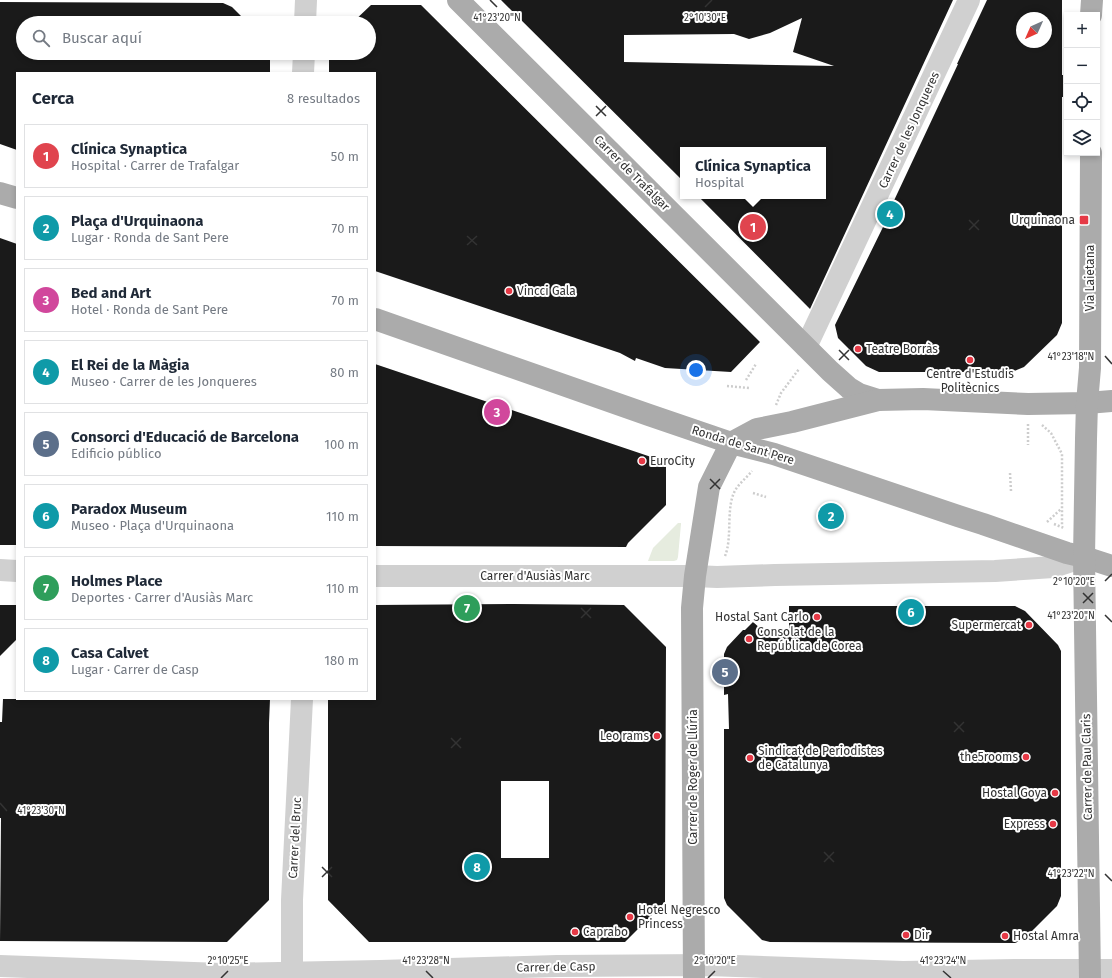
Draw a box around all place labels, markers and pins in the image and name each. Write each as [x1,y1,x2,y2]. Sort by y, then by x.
pin: 4 [877,199,903,229]
pin: 1 [740,212,766,242]
place label: Urquinaona [1011,213,1075,227]
marker: Urquinaona [1078,214,1090,226]
place label: Vincci Gala [517,284,576,298]
marker: Vincci Gala [504,286,514,296]
place label: Teatre Borràs [866,342,938,356]
marker: Teatre Borràs [853,344,863,354]
marker: Centre d'Estudis Politècnics [965,355,975,365]
place label: Centre d'Estudis Politècnics [926,367,1014,395]
pin: 3 [484,397,510,427]
place label: EuroCity [650,454,695,468]
marker: EuroCity [637,456,647,466]
pin: 2 [818,501,844,531]
pin: 7 [454,593,480,623]
pin: 6 [898,597,924,627]
place label: Hostal Sant Carlo [715,610,809,624]
marker: Hostal Sant Carlo [812,612,822,622]
place label: Supermercat [952,618,1022,632]
marker: Supermercat [1024,620,1034,630]
place label: Consolat de la República de Corea [757,625,862,653]
marker: Consolat de la República de Corea [744,634,754,644]
pin: 5 [712,657,738,687]
place label: Leo rams [600,729,649,743]
marker: Leo rams [652,731,662,741]
place label: Sindicat de Periodistes de Catalunya [758,744,883,772]
place label: the5rooms [960,750,1018,764]
marker: the5rooms [1021,752,1031,762]
marker: Sindicat de Periodistes de Catalunya [745,753,755,763]
place label: Hostal Goya [982,786,1047,800]
marker: Hostal Goya [1050,788,1060,798]
place label: Express [1004,817,1045,831]
marker: Express [1048,819,1058,829]
pin: 8 [464,852,490,882]
place label: Hotel Negresco Princess [638,903,720,931]
marker: Hotel Negresco Princess [625,912,635,922]
place label: Caprabo [583,925,628,939]
marker: Caprabo [570,927,580,937]
place label: Dir [914,928,930,942]
place label: Hostal Amra [1013,929,1079,943]
marker: Dir [901,930,911,940]
marker: Hostal Amra [1000,931,1010,941]

